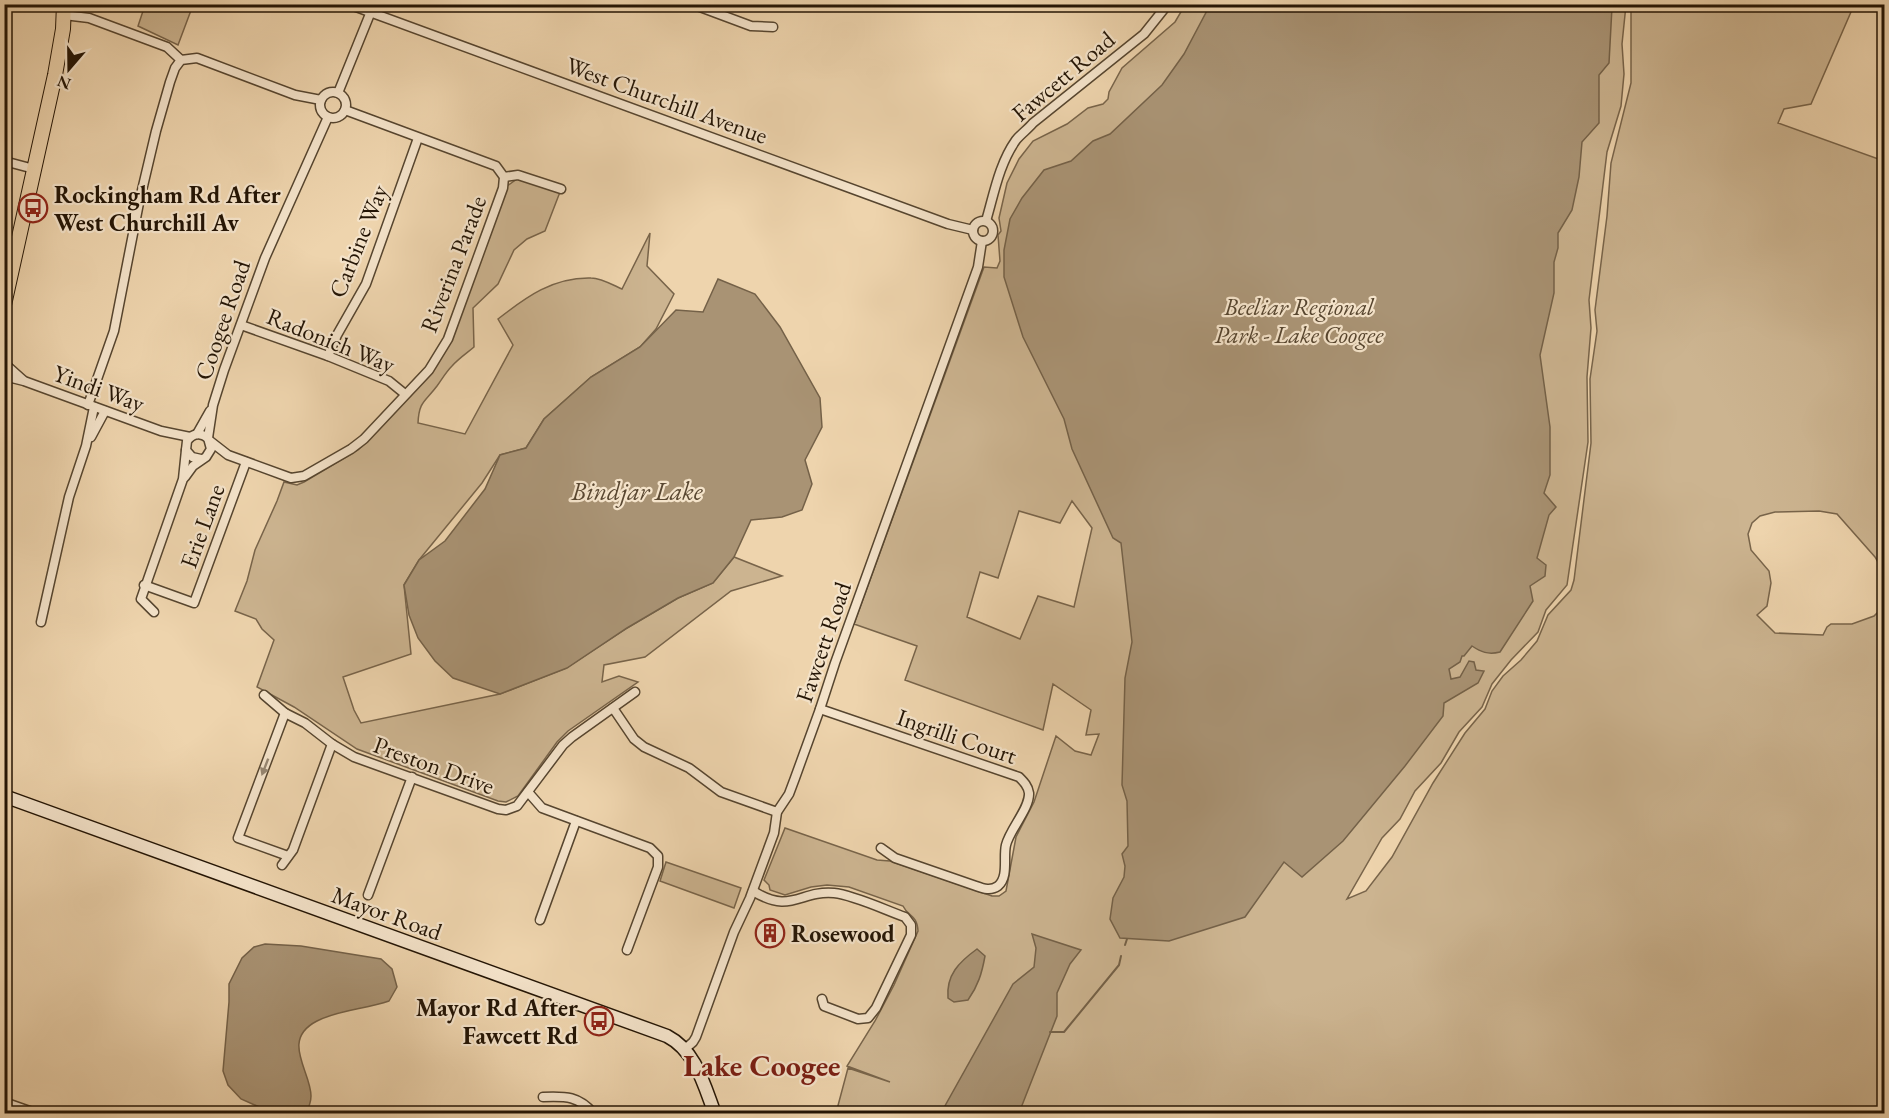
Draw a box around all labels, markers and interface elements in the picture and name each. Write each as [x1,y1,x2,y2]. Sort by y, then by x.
street label: Fawcett Road [1005,23,1122,128]
north arrow [39,39,99,99]
street label: West Churchill Avenue [562,49,772,151]
text: N [54,71,74,95]
place label: Rockingham Rd After West Churchill Av [54,179,281,238]
street label: Carbine Way [321,180,395,302]
street label: Riverina Parade [413,191,493,337]
bus stop icon: Rockingham Rd After West Churchill Av [17,192,49,224]
street label: Coogee Road [187,255,257,384]
park label: Beeliar Regional Park - Lake Coogee [1215,291,1384,350]
street label: Radonich Way [262,300,400,380]
street label: Yindi Way [49,357,149,419]
water label: Bindjar Lake [570,474,704,508]
street label: Erie Lane [173,480,231,572]
street label: Fawcett Road [788,577,858,706]
street label: Ingrilli Court [893,701,1021,771]
street label: Preston Drive [369,729,499,801]
one-way arrow [259,759,269,777]
street label: Mayor Road [328,879,447,948]
building icon: Rosewood [754,917,786,949]
place label: Rosewood [791,918,895,949]
place label: Mayor Rd After Fawcett Rd [416,992,579,1051]
bus stop icon: Mayor Rd After Fawcett Rd [583,1005,615,1037]
district label: Lake Coogee [683,1046,841,1085]

